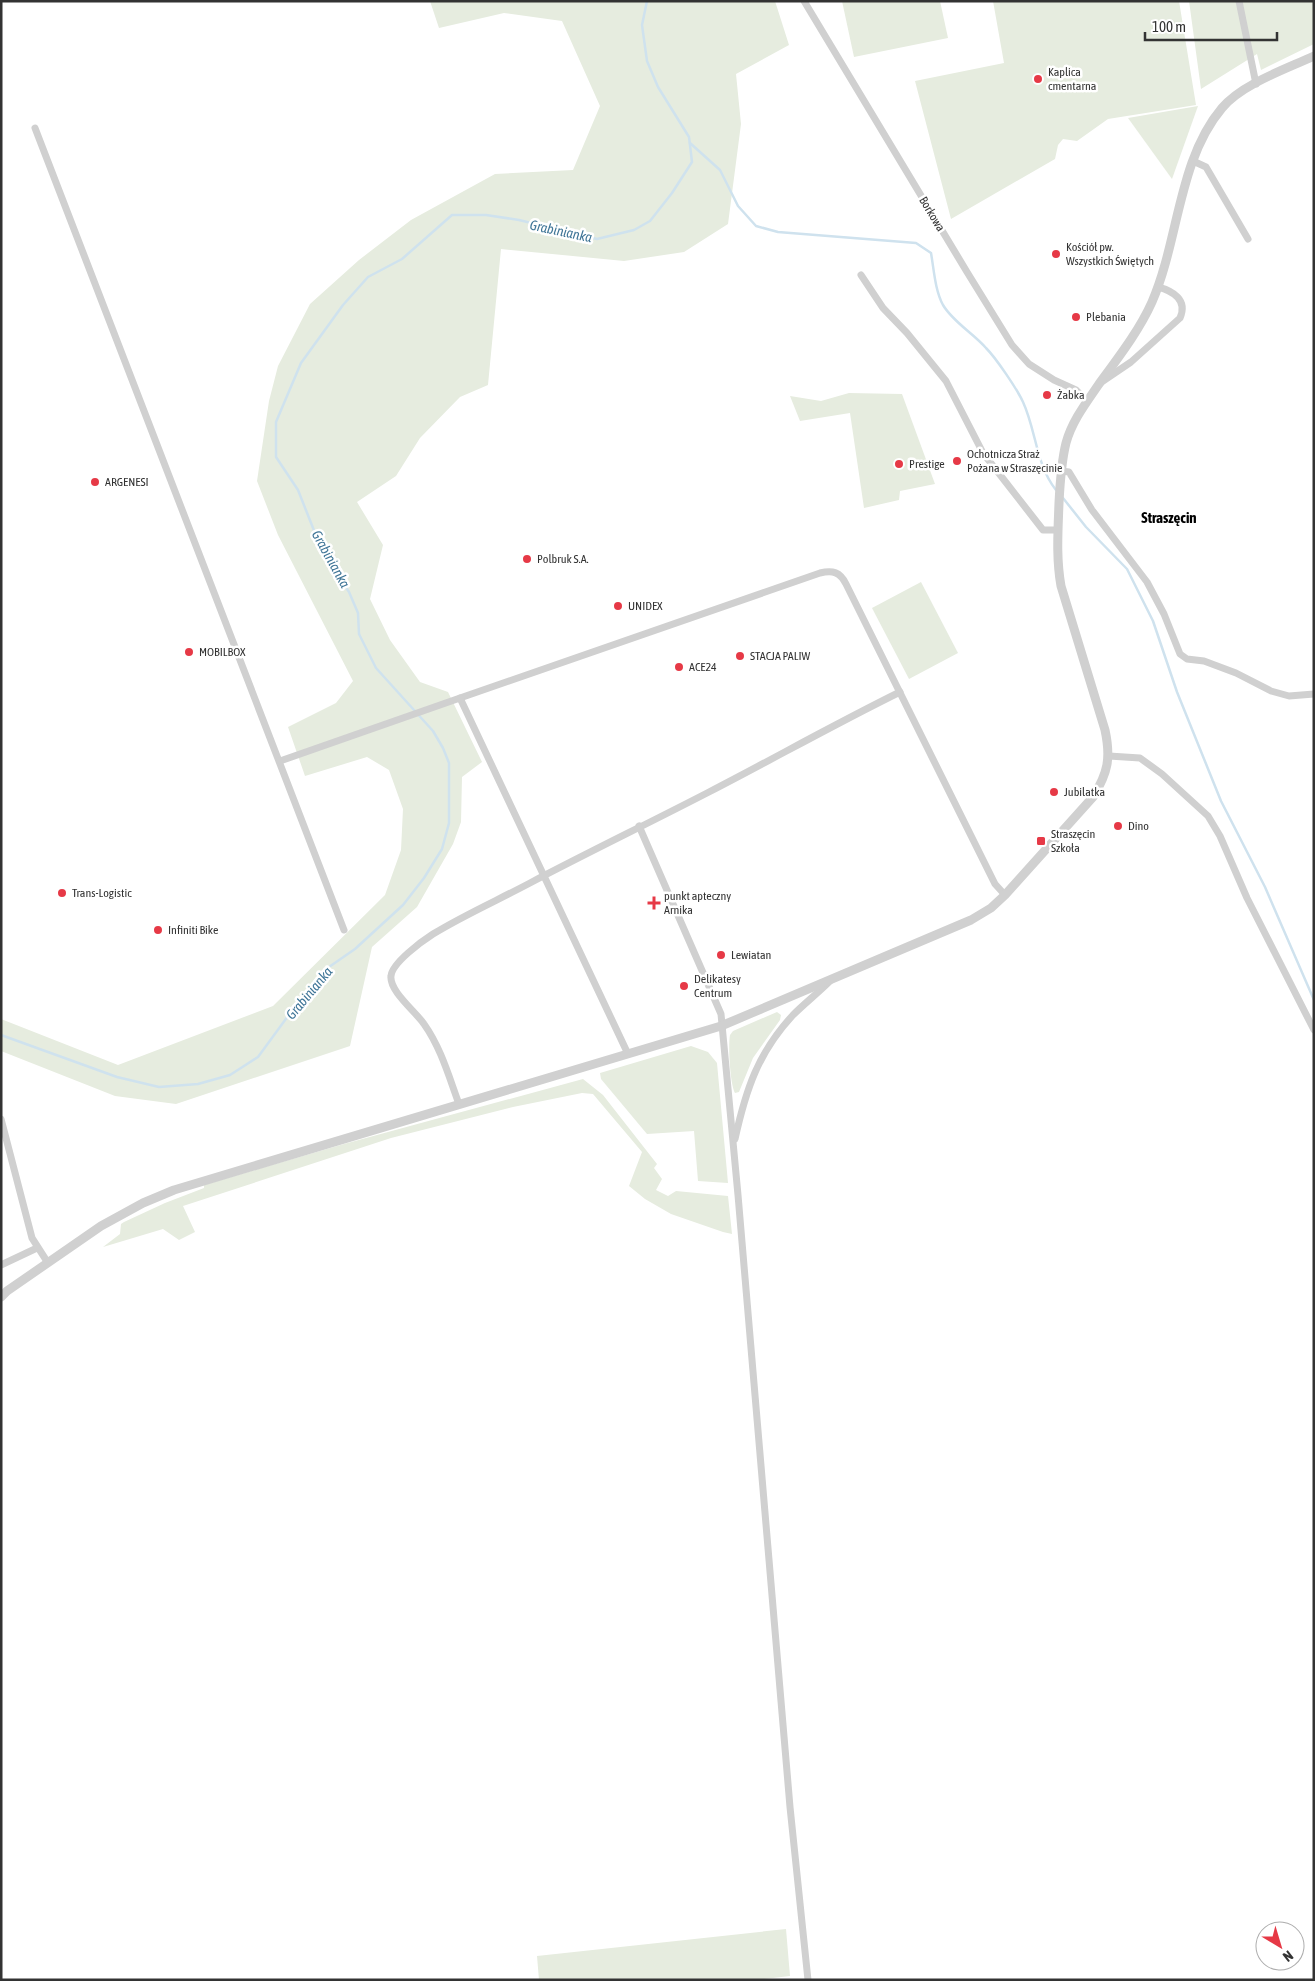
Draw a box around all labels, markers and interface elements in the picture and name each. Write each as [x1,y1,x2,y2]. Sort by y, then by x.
scale bar [1145,10,1278,42]
text: 100 m [1152,18,1186,35]
place label: Kaplica cmentarna [1048,65,1096,93]
marker: Kaplica cmentarna [1032,73,1044,85]
street label: Borkowa [916,194,948,234]
water label: Grabinianka [528,217,594,245]
place label: Kościół pw. Wszystkich Świętych [1066,240,1154,268]
marker: Kościół pw. Wszystkich Świętych [1050,248,1062,260]
place label: Plebania [1086,310,1126,324]
marker: Plebania [1070,311,1082,323]
place label: Żabka [1057,388,1085,402]
marker: Żabka [1041,389,1053,401]
place label: Ochotnicza Straż Pożana w Straszęcinie [967,447,1062,475]
marker: Ochotnicza Straż Pożana w Straszęcinie [951,455,963,467]
place label: Prestige [909,457,945,471]
marker: Prestige [893,458,905,470]
place label: ARGENESI [105,475,149,489]
marker: ARGENESI [89,476,101,488]
district label: Straszęcin [1141,509,1197,526]
water label: Grabinianka [309,527,354,591]
place label: Polbruk S.A. [537,552,589,566]
marker: Polbruk S.A. [521,553,533,565]
place label: UNIDEX [628,599,663,613]
marker: UNIDEX [612,600,624,612]
place label: MOBILBOX [199,645,246,659]
marker: MOBILBOX [183,646,195,658]
place label: STACJA PALIW [750,649,810,663]
marker: STACJA PALIW [734,650,746,662]
place label: ACE24 [689,660,717,674]
marker: ACE24 [673,661,685,673]
place label: Jubilatka [1064,785,1105,799]
marker: Jubilatka [1048,786,1060,798]
place label: Dino [1128,819,1149,833]
marker: Dino [1112,820,1124,832]
place label: Straszęcin Szkoła [1051,827,1095,855]
marker: Straszęcin Szkoła [1035,835,1047,847]
place label: Trans-Logistic [72,886,132,900]
marker: Trans-Logistic [56,887,68,899]
place label: punkt apteczny Arnika [664,889,731,917]
marker: punkt apteczny Arnika [648,897,660,909]
place label: Infiniti Bike [168,923,218,937]
marker: Infiniti Bike [152,924,164,936]
place label: Lewiatan [731,948,771,962]
marker: Lewiatan [715,949,727,961]
water label: Grabinianka [283,963,336,1022]
place label: Delikatesy Centrum [694,972,741,1000]
marker: Delikatesy Centrum [678,980,690,992]
north arrow [1255,1921,1305,1971]
text: N [1280,1947,1296,1965]

